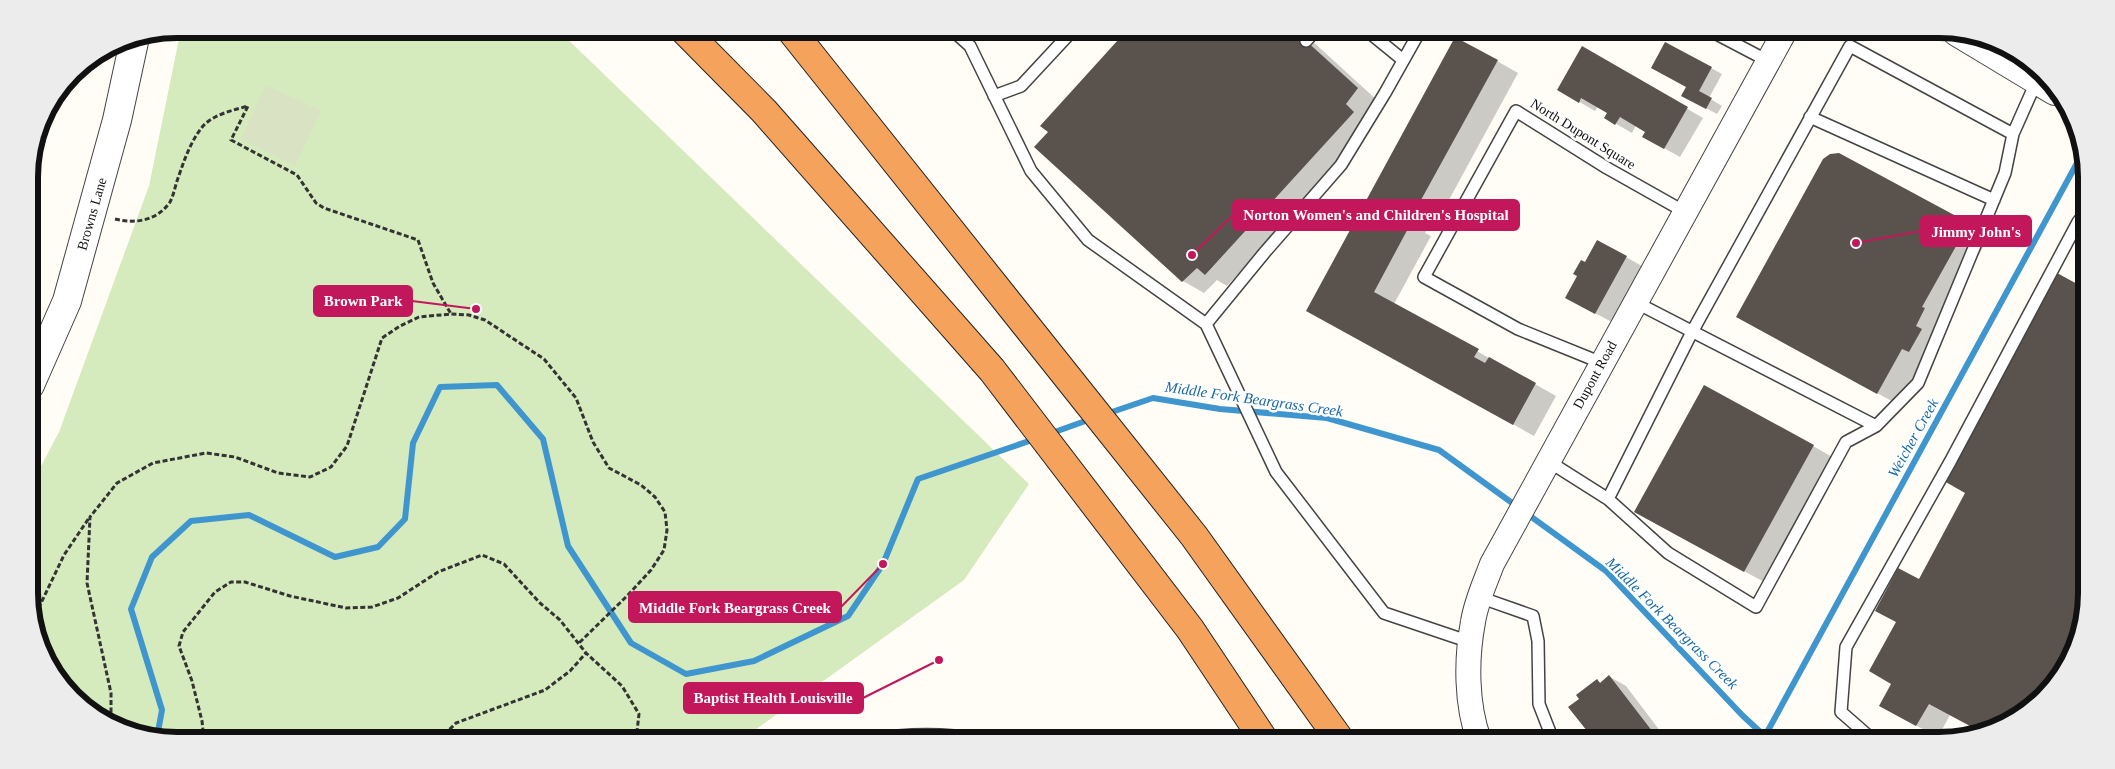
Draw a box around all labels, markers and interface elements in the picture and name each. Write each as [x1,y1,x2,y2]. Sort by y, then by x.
street label: North Dupont Square [1528,96,1638,172]
street label: Browns Lane [74,176,110,252]
callout: Norton Women's and Children's Hospital [1233,200,1519,230]
text: Norton Women's and Children's Hospital [1243,207,1509,223]
callout: Jimmy John's [1921,216,2031,246]
text: Jimmy John's [1931,224,2021,240]
callout: Brown Park [314,286,412,316]
text: Brown Park [324,293,403,309]
street label: Dupont Road [1570,339,1620,411]
water label: Middle Fork Beargrass Creek [1163,378,1344,419]
water label: Weicher Creek [1885,396,1941,480]
water label: Middle Fork Beargrass Creek [1602,553,1741,692]
callout: Middle Fork Beargrass Creek [629,592,841,622]
text: Middle Fork Beargrass Creek [639,600,832,616]
callout: Baptist Health Louisville [684,683,863,713]
text: Baptist Health Louisville [693,690,853,706]

